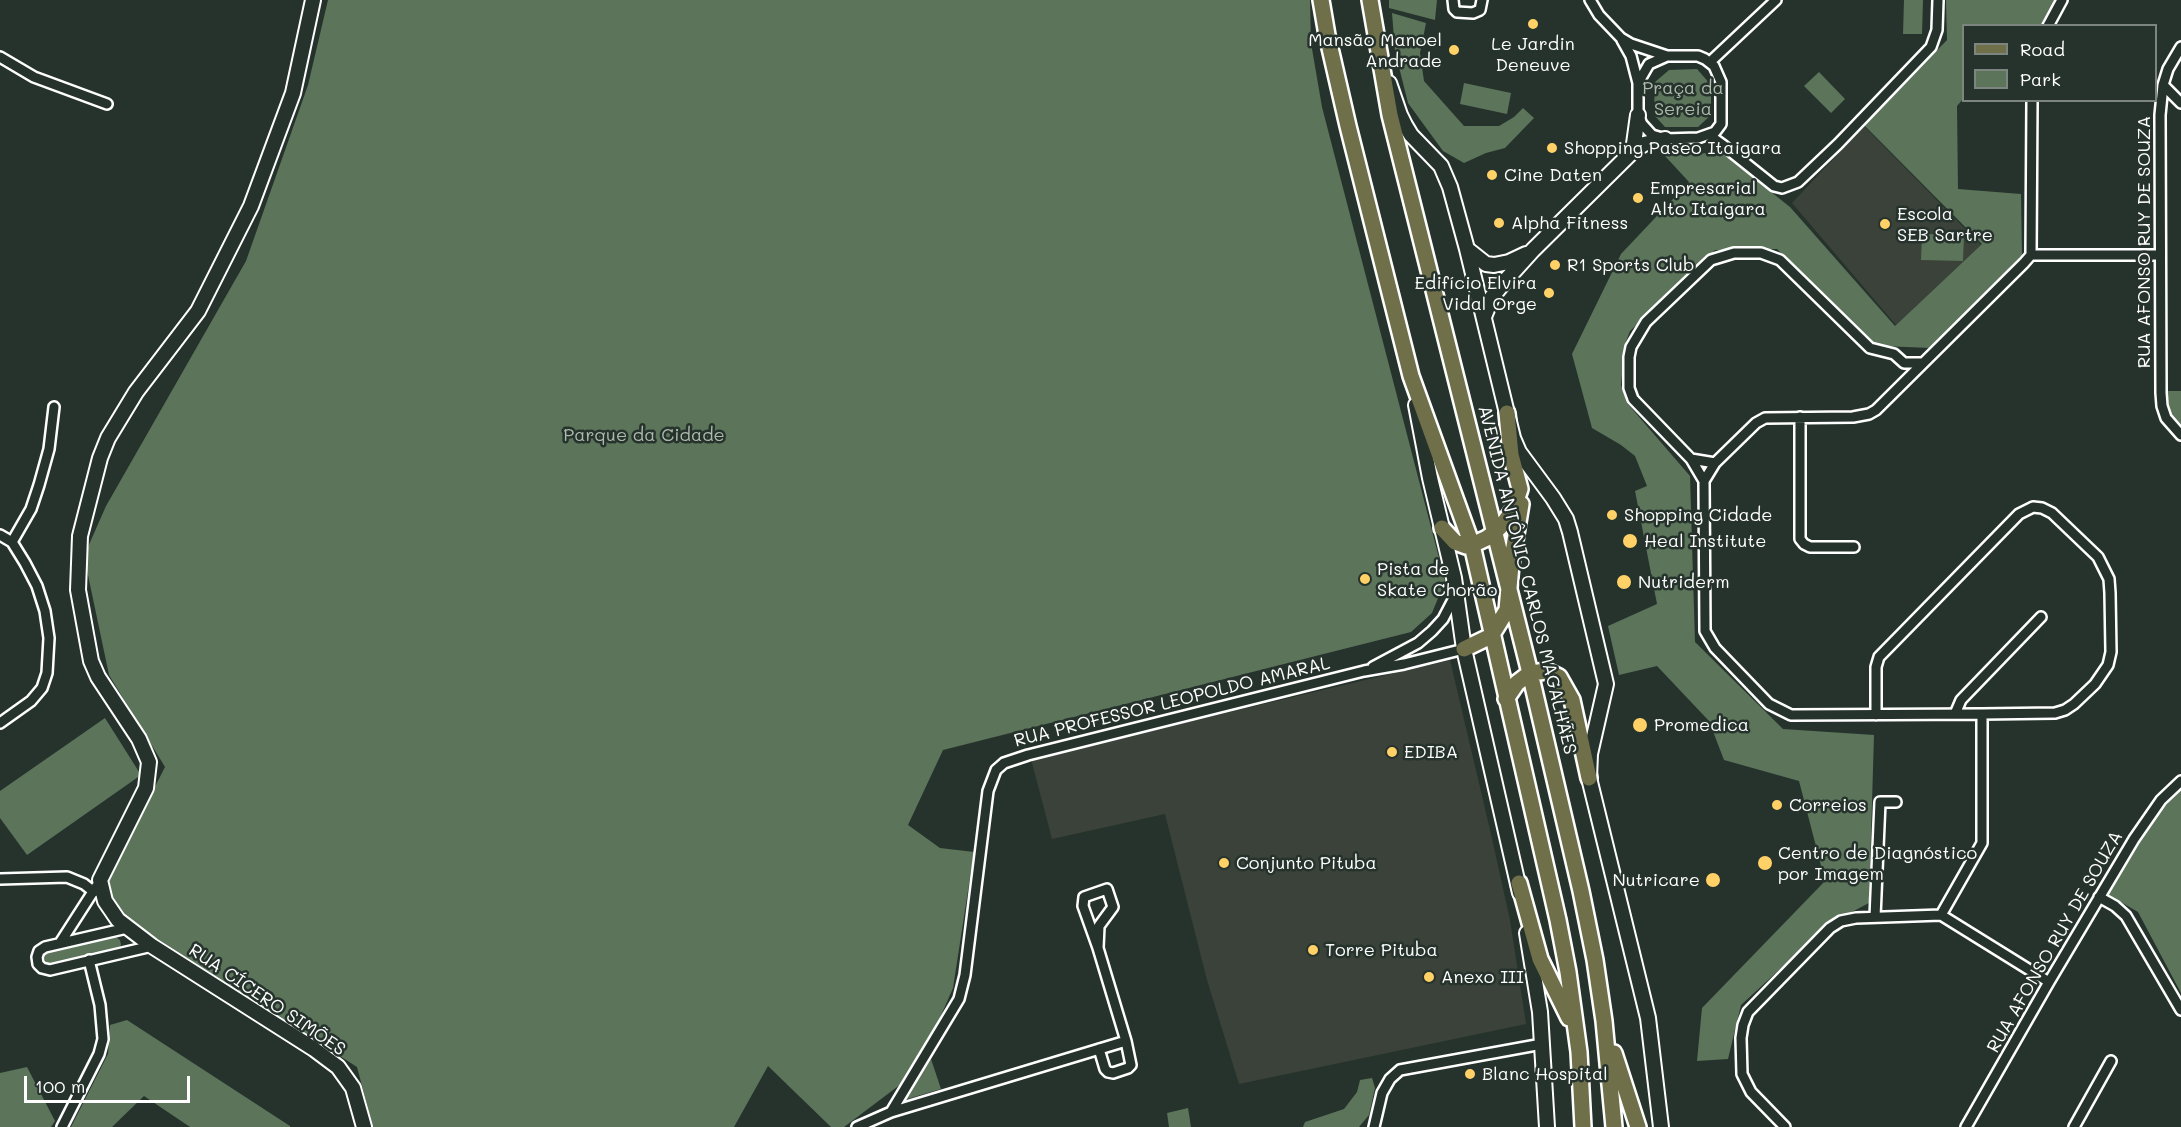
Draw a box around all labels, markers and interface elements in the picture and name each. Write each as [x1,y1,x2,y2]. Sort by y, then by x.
marker: Le Jardin Deneuve [1526,17,1540,31]
legend [1962,24,2157,102]
place label: Mansão Manoel Andrade [1308,29,1442,72]
place label: Le Jardin Deneuve [1491,33,1575,76]
text: Road [2020,37,2065,61]
marker: Mansão Manoel Andrade [1447,43,1461,57]
text: Park [2020,67,2061,91]
park label: Praça da Sereia [1642,77,1724,119]
street label: RUA AFONSO RUY DE SOUZA [2133,116,2155,368]
place label: Shopping Paseo Itaigara [1564,137,1782,159]
marker: Shopping Paseo Itaigara [1545,141,1559,155]
place label: Cine Daten [1504,164,1602,186]
marker: Cine Daten [1485,168,1499,182]
place label: Empresarial Alto Itaigara [1650,177,1766,219]
marker: Empresarial Alto Itaigara [1631,191,1645,205]
place label: Escola SEB Sartre [1897,203,1993,246]
place label: Alpha Fitness [1511,212,1628,234]
marker: Alpha Fitness [1492,216,1506,230]
marker: Escola SEB Sartre [1878,217,1892,231]
place label: R1 Sports Club [1567,254,1694,276]
marker: R1 Sports Club [1548,258,1562,272]
place label: Edifício Elvira Vidal Orge [1414,272,1537,314]
marker: Edifício Elvira Vidal Orge [1542,286,1556,300]
street label: AVENIDA ANTÔNIO CARLOS MAGALHÃES [1473,403,1581,757]
park label: Parque da Cidade [563,424,725,446]
place label: Shopping Cidade [1624,504,1772,526]
marker: Shopping Cidade [1605,508,1619,522]
place label: Heal Institute [1644,530,1766,552]
marker: Heal Institute [1621,532,1639,550]
place label: Pista de Skate Chorão [1377,558,1497,600]
place label: Nutriderm [1638,571,1730,593]
marker: Pista de Skate Chorão [1358,572,1372,586]
marker: Nutriderm [1615,573,1633,591]
street label: RUA PROFESSOR LEOPOLDO AMARAL [1012,652,1332,752]
place label: Promedica [1654,714,1749,736]
marker: Promedica [1631,716,1649,734]
place label: EDIBA [1404,741,1458,763]
marker: EDIBA [1385,745,1399,759]
place label: Correios [1789,794,1867,816]
marker: Correios [1770,798,1784,812]
street label: RUA AFONSO RUY DE SOUZA [1983,827,2127,1057]
place label: Centro de Diagnóstico por Imagem [1778,842,1977,884]
place label: Conjunto Pituba [1236,852,1377,874]
marker: Centro de Diagnóstico por Imagem [1756,854,1774,872]
marker: Conjunto Pituba [1217,856,1231,870]
place label: Nutricare [1612,869,1700,891]
marker: Nutricare [1704,871,1722,889]
place label: Torre Pituba [1325,939,1438,961]
street label: RUA CÍCERO SIMÕES [185,940,349,1060]
marker: Torre Pituba [1306,943,1320,957]
place label: Anexo III [1441,966,1524,988]
marker: Anexo III [1422,970,1436,984]
place label: Blanc Hospital [1482,1063,1608,1085]
scale bar [27,1064,194,1102]
marker: Blanc Hospital [1463,1067,1477,1081]
text: 100 m [35,1074,85,1098]

